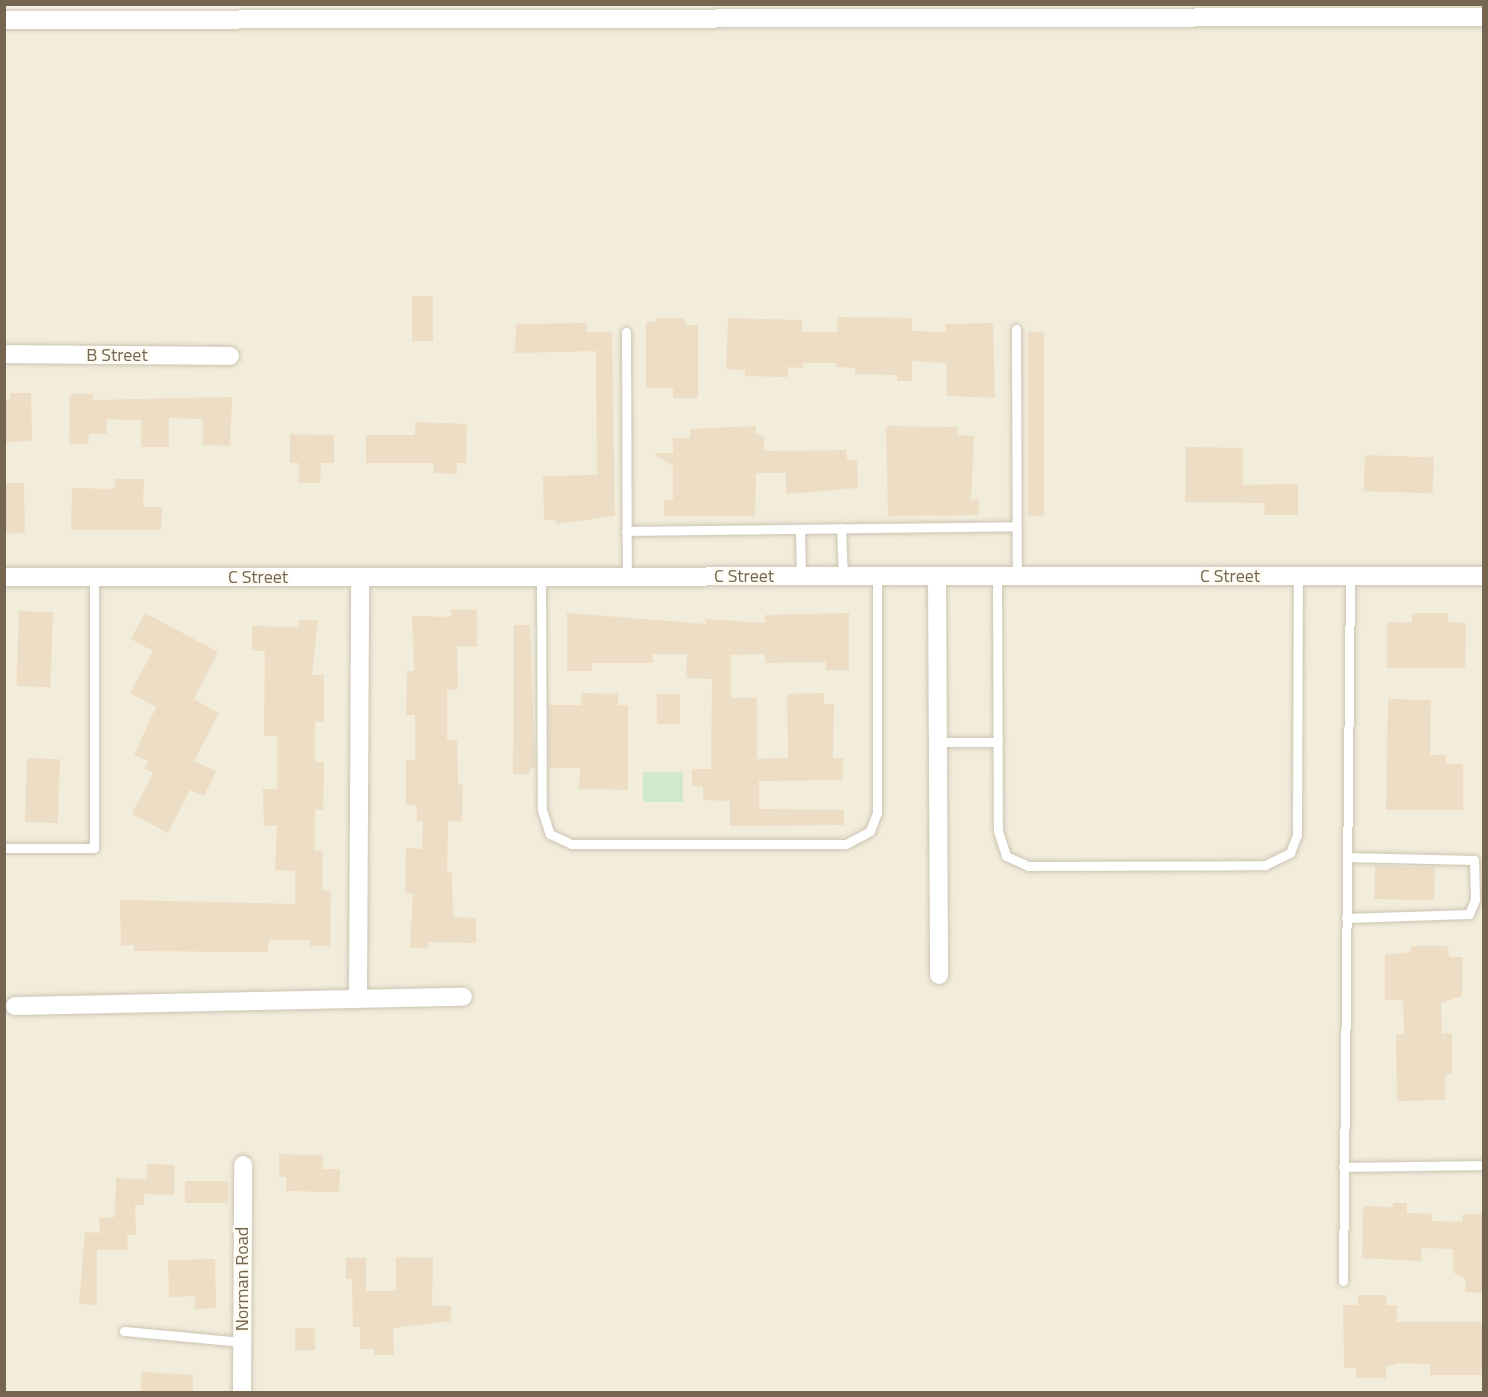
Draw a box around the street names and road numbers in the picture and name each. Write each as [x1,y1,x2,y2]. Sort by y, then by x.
street label: B Street [86,344,148,366]
street label: C Street [714,565,774,587]
street label: C Street [1200,565,1260,587]
street label: C Street [228,566,288,588]
street label: Norman Road [231,1227,253,1331]

